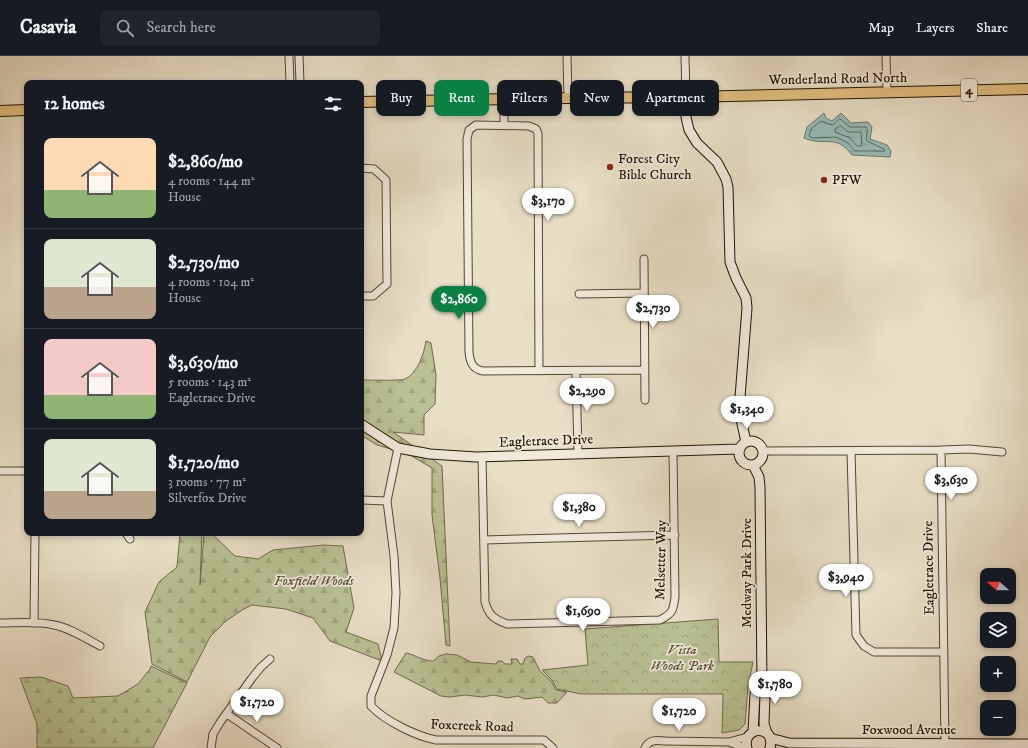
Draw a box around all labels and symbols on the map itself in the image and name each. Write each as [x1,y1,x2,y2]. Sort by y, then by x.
street label: Wonderland Road North [768,69,908,89]
road number: 4 [961,79,977,101]
place label: Forest City Bible Church [618,150,692,184]
marker: Forest City Bible Church [605,162,615,172]
place label: PFW [832,171,862,189]
marker: PFW [819,175,829,185]
pin: $3,170 [515,188,581,222]
pin: $2,860 [426,286,492,320]
pin: $2,730 [620,295,686,329]
pin: $2,290 [554,378,620,412]
pin: $1,340 [714,396,780,430]
street label: Eagletrace Drive [499,430,594,452]
pin: $3,630 [918,467,984,501]
pin: $1,380 [546,494,612,528]
street label: Medway Park Drive [738,518,756,628]
street label: Melsetter Way [651,519,671,600]
street label: Eagletrace Drive [919,521,939,615]
pin: $3,940 [813,564,879,598]
north arrow [980,568,1016,604]
park label: Foxfield Woods [274,572,355,590]
pin: $1,690 [550,598,616,632]
park label: Vista Woods Park [650,641,714,675]
pin: $1,780 [742,671,808,705]
pin: $1,720 [224,689,290,723]
pin: $1,720 [646,698,712,732]
street label: Foxcreek Road [430,716,514,736]
street label: Foxwood Avenue [862,721,957,739]

